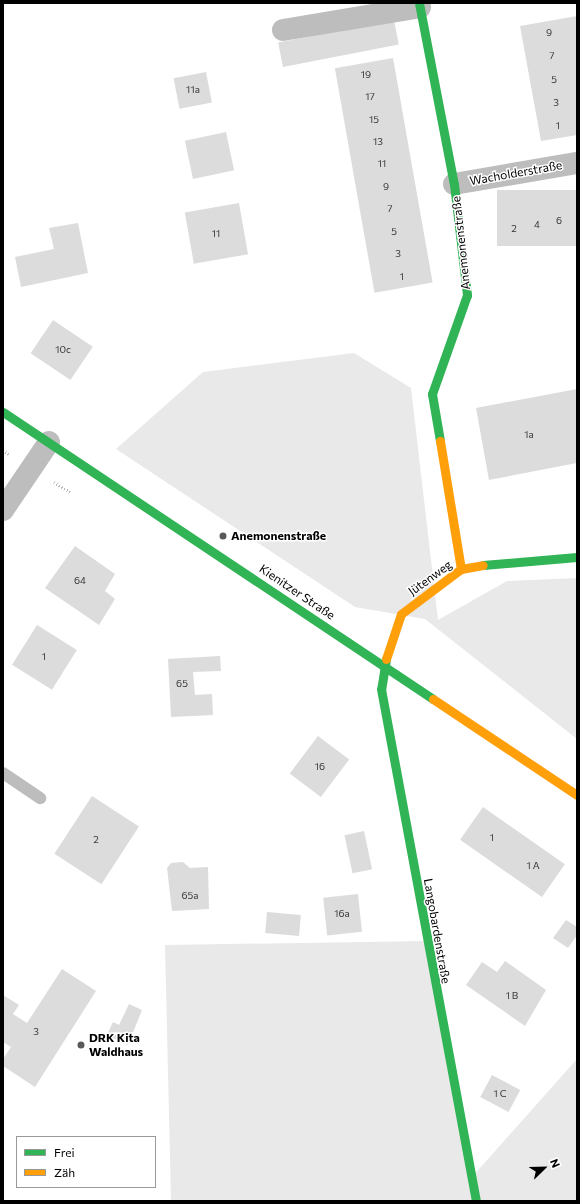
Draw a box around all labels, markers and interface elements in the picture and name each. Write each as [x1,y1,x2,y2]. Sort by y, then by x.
house number: 9 [546,27,552,39]
house number: 7 [549,50,555,62]
house number: 19 [361,69,371,81]
house number: 5 [551,74,557,86]
house number: 11a [186,84,200,96]
house number: 17 [365,91,375,103]
house number: 3 [553,97,559,109]
house number: 15 [369,114,379,126]
house number: 1 [556,120,560,132]
house number: 13 [373,136,383,148]
house number: 11 [378,158,386,170]
street label: Wacholderstraße [469,158,563,188]
house number: 9 [383,181,389,193]
street label: Anemonenstraße [449,195,473,291]
house number: 7 [387,203,393,215]
house number: 6 [556,215,562,227]
house number: 4 [534,219,540,231]
house number: 2 [511,223,517,235]
house number: 5 [391,226,397,238]
house number: 11 [212,228,220,240]
house number: 3 [395,248,401,260]
house number: 1 [400,271,404,283]
house number: 10c [55,344,71,356]
house number: 1a [524,429,534,441]
place label: Anemonenstraße [231,529,326,543]
marker: Anemonenstraße [218,531,228,541]
street label: Jütenweg [405,557,455,599]
street label: Kienitzer Straße [256,561,338,623]
house number: 64 [74,575,86,587]
house number: 1 [42,651,46,663]
house number: 65 [176,678,188,690]
house number: 16 [315,761,325,773]
house number: 1 [490,832,494,844]
house number: 2 [93,834,99,846]
house number: 1 A [526,860,540,872]
street label: Langobardenstraße [421,877,453,985]
house number: 65a [181,890,199,902]
house number: 16a [334,908,350,920]
house number: 1 B [506,990,518,1002]
house number: 3 [33,1026,39,1038]
place label: DRK Kita Waldhaus [89,1031,143,1059]
marker: DRK Kita Waldhaus [76,1040,86,1050]
house number: 1 C [493,1088,507,1100]
legend [16,1136,156,1188]
text: Frei [54,1145,75,1159]
north arrow [524,1148,564,1188]
text: N [548,1157,563,1169]
text: Zäh [54,1165,75,1179]

